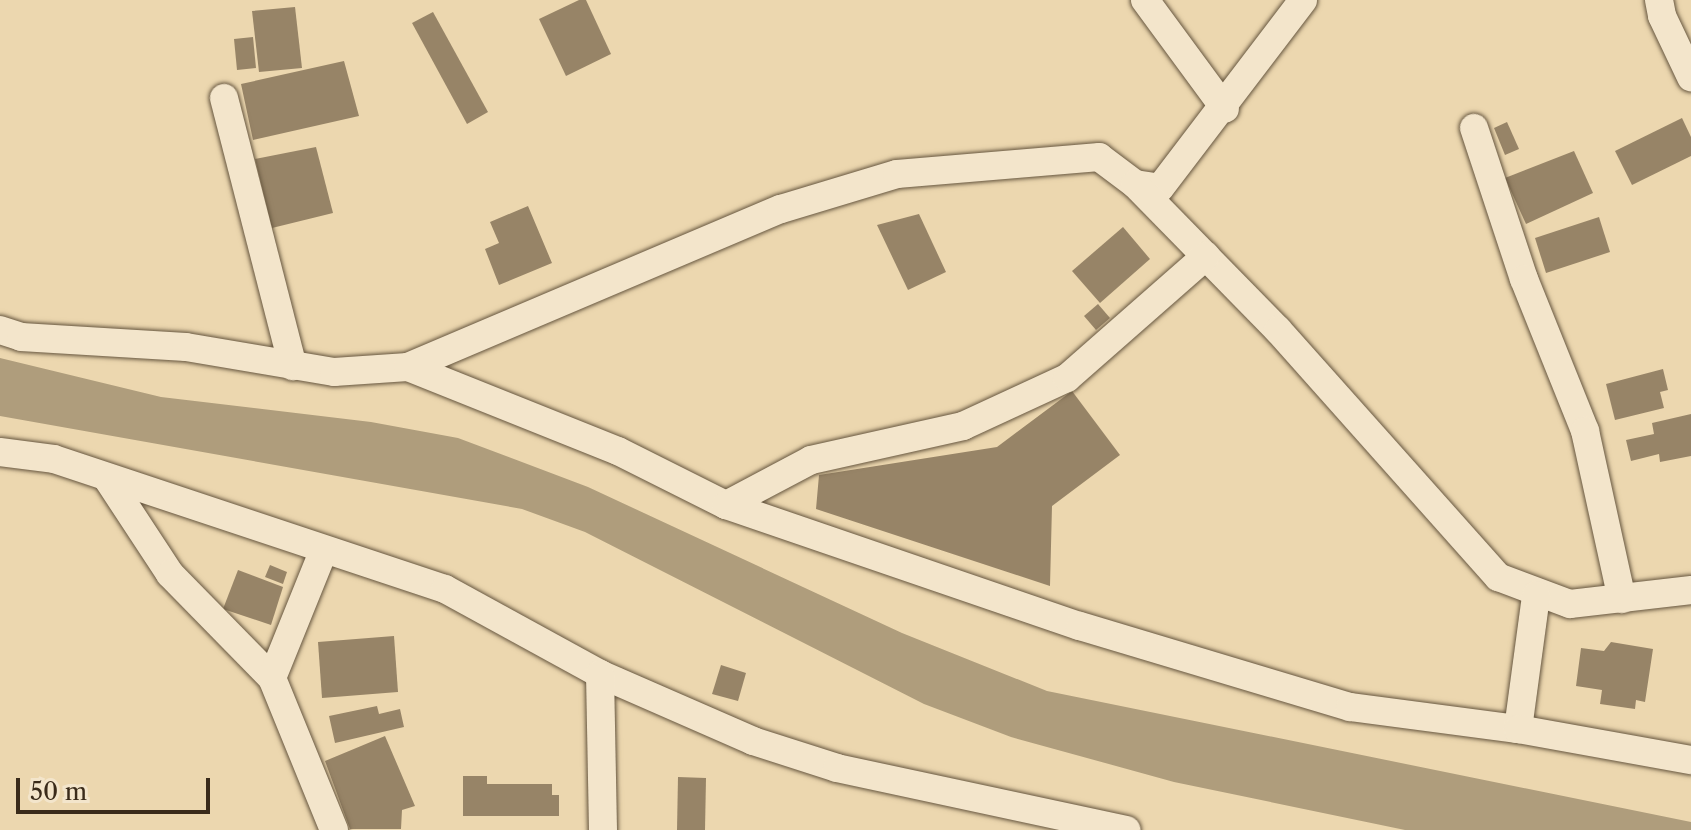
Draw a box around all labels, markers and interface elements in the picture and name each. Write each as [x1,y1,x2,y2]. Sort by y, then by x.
scale bar [20,762,214,812]
text: 50 m [30,777,87,806]

